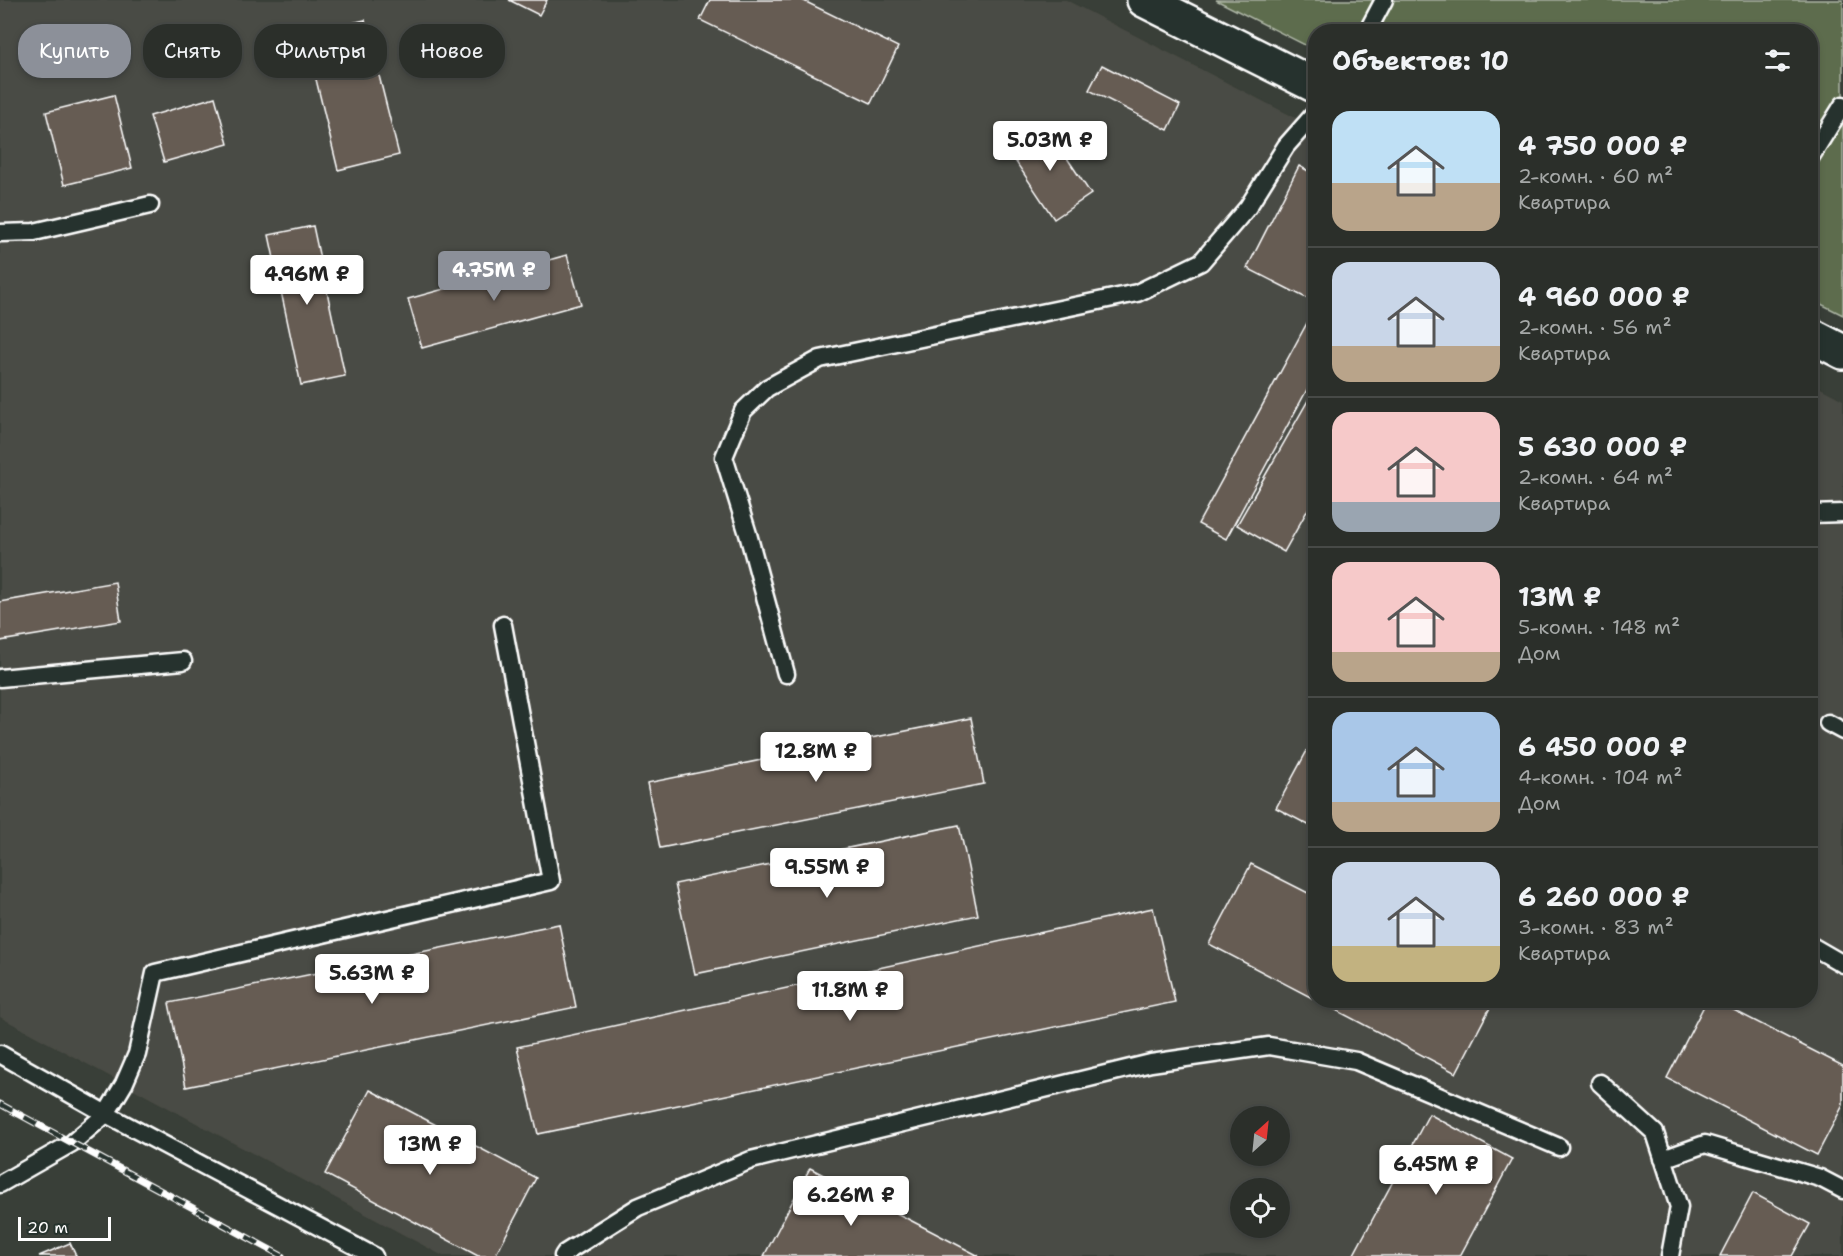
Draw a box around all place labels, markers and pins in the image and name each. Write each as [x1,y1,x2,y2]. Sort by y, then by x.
pin: 5.03M ₽ [995,121,1105,172]
pin: 4.75M ₽ [439,251,549,302]
pin: 4.96M ₽ [252,255,362,306]
pin: 12.8M ₽ [761,732,871,783]
pin: 9.55M ₽ [772,848,882,899]
pin: 5.63M ₽ [317,954,427,1005]
pin: 11.8M ₽ [795,971,905,1022]
pin: 13M ₽ [388,1125,472,1176]
pin: 6.45M ₽ [1381,1145,1491,1196]
pin: 6.26M ₽ [796,1176,906,1227]

